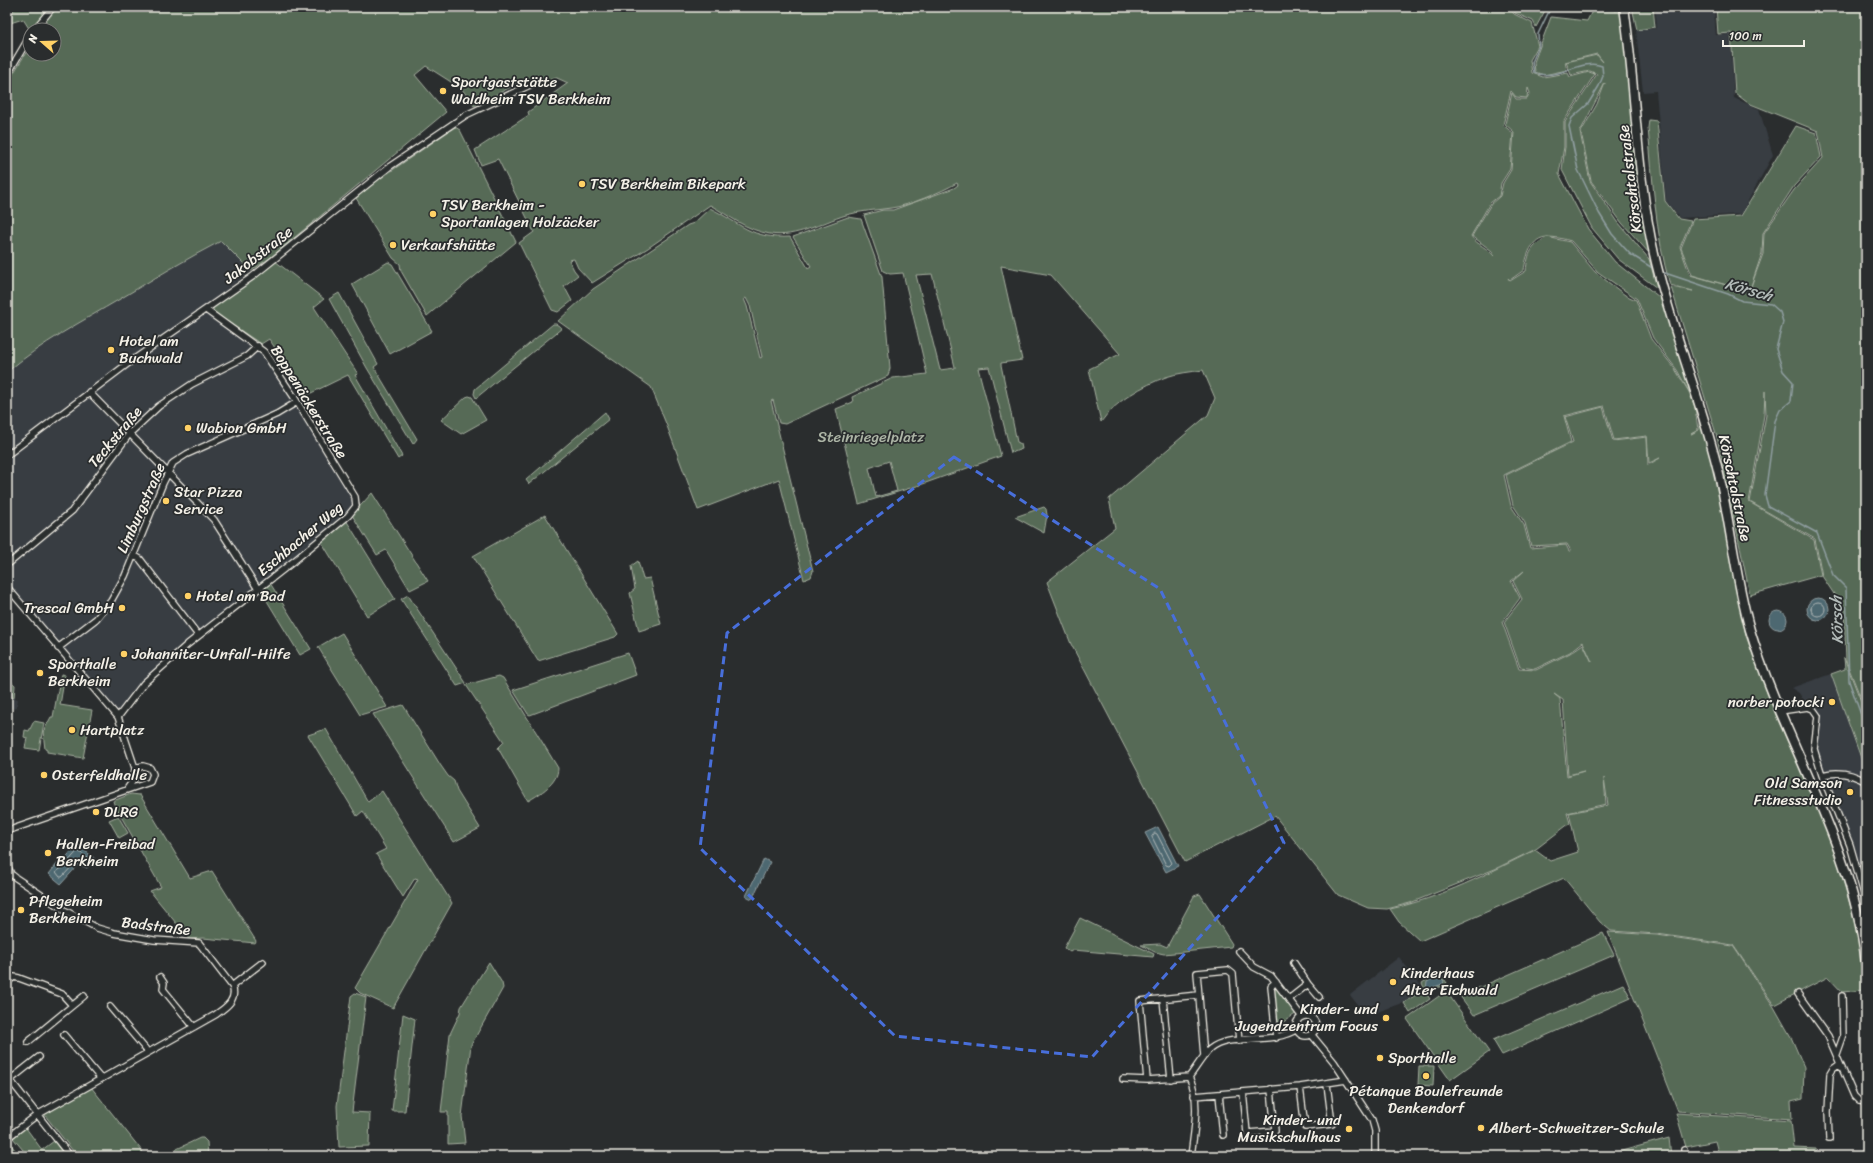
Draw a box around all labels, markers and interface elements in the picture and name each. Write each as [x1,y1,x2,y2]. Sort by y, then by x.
north arrow [22,22,62,62]
scale bar [1723,22,1804,48]
text: 100 m [1729,25,1762,47]
text: N [22,32,43,47]
place label: Sportgaststätte Waldheim TSV Berkheim [451,69,611,112]
marker: Sportgaststätte Waldheim TSV Berkheim [438,86,448,96]
street label: Körschtalstraße [1611,124,1649,234]
place label: TSV Berkheim Bikepark [590,171,746,197]
marker: TSV Berkheim Bikepark [577,179,587,189]
place label: TSV Berkheim - Sportanlagen Holzäcker [441,192,600,235]
marker: TSV Berkheim - Sportanlagen Holzäcker [428,209,438,219]
street label: Jakobstraße [217,219,299,291]
place label: Verkaufshütte [401,232,496,258]
marker: Verkaufshütte [388,240,398,250]
water label: Körsch [1722,269,1778,310]
place label: Hotel am Buchwald [119,328,183,371]
street label: Boppenäckerstraße [263,340,355,464]
marker: Hotel am Buchwald [106,345,116,355]
street label: Teckstraße [81,400,149,474]
place label: Wabion GmbH [196,415,287,441]
marker: Wabion GmbH [183,423,193,433]
park label: Steinriegelplatz [818,424,925,450]
street label: Körschtalstraße [1711,432,1759,544]
street label: Limburgstraße [109,458,173,558]
place label: Star Pizza Service [174,479,243,522]
street label: Eschbacher Weg [251,495,349,583]
marker: Star Pizza Service [161,496,171,506]
place label: Hotel am Bad [196,583,286,609]
marker: Hotel am Bad [183,591,193,601]
water label: Körsch [1821,594,1852,645]
place label: Trescal GmbH [24,595,114,621]
marker: Trescal GmbH [117,603,127,613]
place label: Johanniter-Unfall-Hilfe [131,641,291,667]
marker: Johanniter-Unfall-Hilfe [119,649,129,659]
place label: Sporthalle Berkheim [48,651,116,694]
marker: Sporthalle Berkheim [35,668,45,678]
place label: norber potocki [1728,689,1825,715]
marker: norber potocki [1827,697,1837,707]
place label: Hartplatz [80,717,145,743]
marker: Hartplatz [67,725,77,735]
place label: Osterfeldhalle [52,762,148,788]
marker: Osterfeldhalle [39,770,49,780]
place label: Old Samson Fitnessstudio [1754,770,1842,813]
marker: Old Samson Fitnessstudio [1845,787,1855,797]
place label: DLRG [104,799,139,825]
marker: DLRG [91,807,101,817]
place label: Hallen-Freibad Berkheim [56,831,156,874]
marker: Hallen-Freibad Berkheim [43,848,53,858]
place label: Pflegeheim Berkheim [29,888,103,931]
marker: Pflegeheim Berkheim [16,905,26,915]
street label: Badstraße [120,909,192,943]
place label: Kinderhaus Alter Eichwald [1400,960,1498,1003]
marker: Kinderhaus Alter Eichwald [1388,977,1398,987]
place label: Kinder- und Jugendzentrum Focus [1234,996,1379,1039]
marker: Kinder- und Jugendzentrum Focus [1381,1013,1391,1023]
place label: Sporthalle [1388,1045,1456,1071]
marker: Sporthalle [1375,1053,1385,1063]
marker: Pétanque Boulefreunde Denkendorf [1421,1071,1431,1081]
place label: Pétanque Boulefreunde Denkendorf [1349,1078,1503,1121]
place label: Kinder- und Musikschulhaus [1238,1107,1342,1150]
place label: Albert-Schweitzer-Schule [1488,1115,1665,1141]
marker: Albert-Schweitzer-Schule [1476,1123,1486,1133]
marker: Kinder- und Musikschulhaus [1344,1124,1354,1134]

